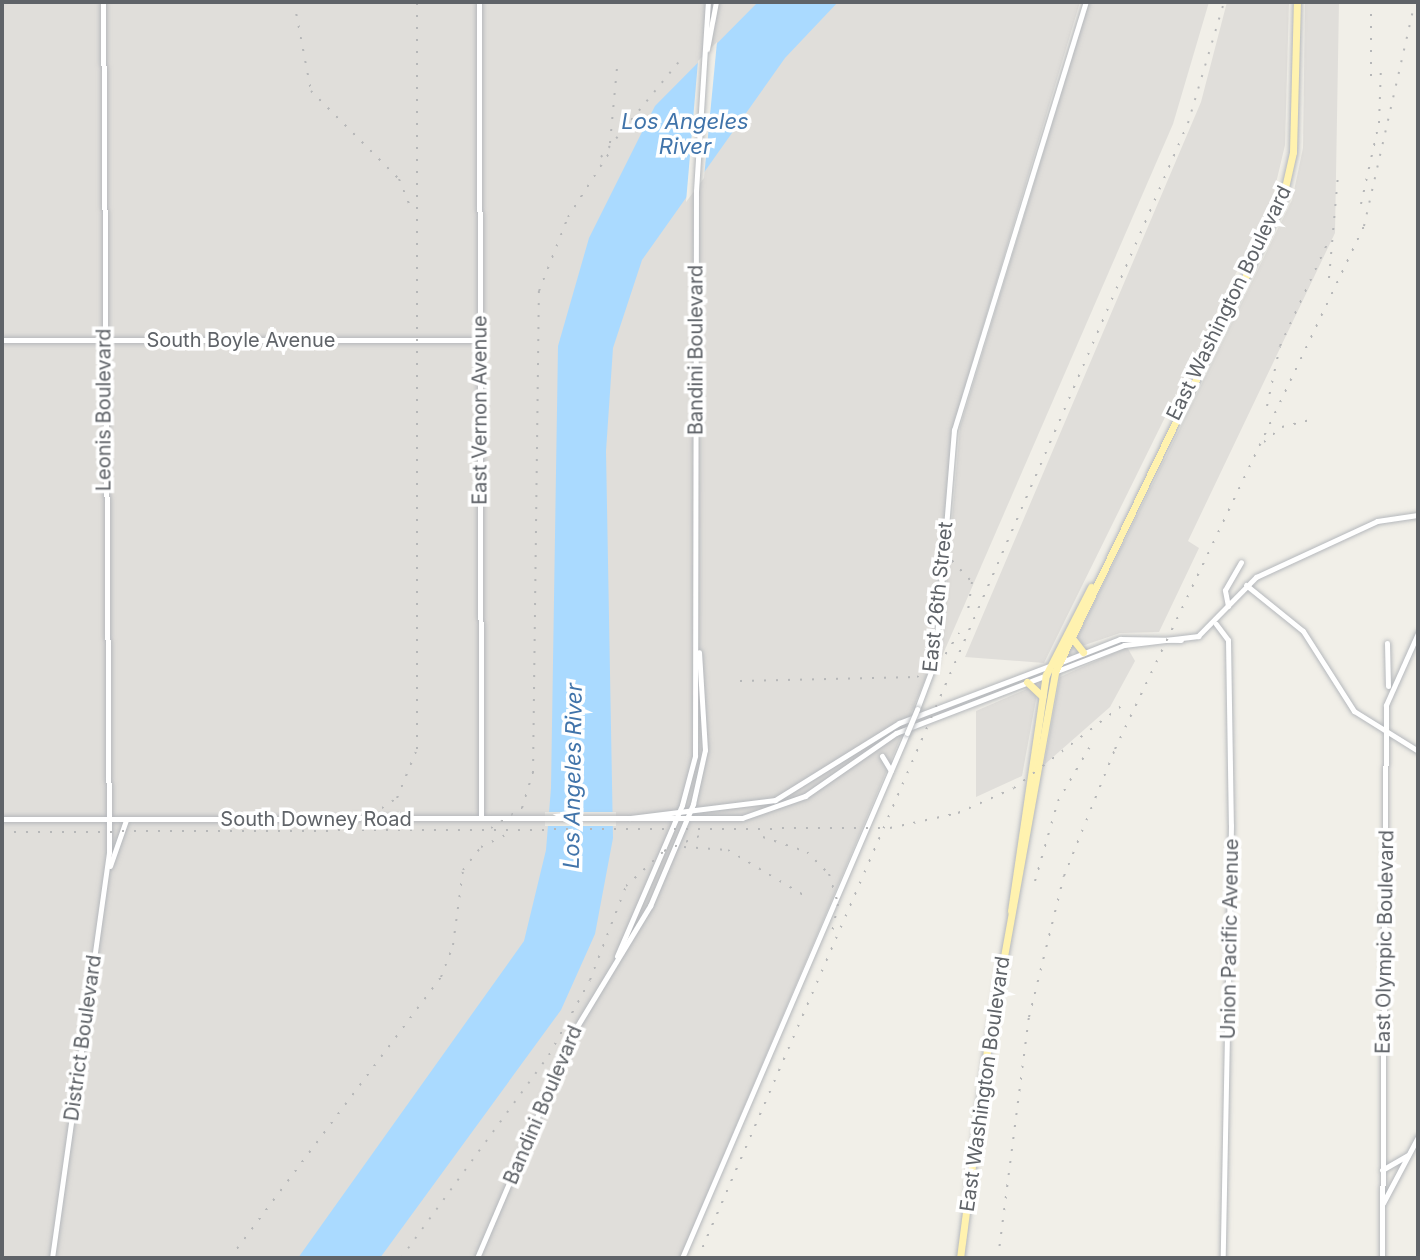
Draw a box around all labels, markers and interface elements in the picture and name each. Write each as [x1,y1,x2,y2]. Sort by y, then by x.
water label: Los Angeles River [621,108,749,160]
street label: East Washington Boulevard [1162,182,1296,424]
street label: Bandini Boulevard [684,265,708,435]
street label: East Vernon Avenue [468,315,492,505]
street label: South Boyle Avenue [146,328,336,352]
street label: Leonis Boulevard [92,329,116,491]
street label: East 26th Street [918,521,958,673]
water label: Los Angeles River [558,683,588,869]
street label: South Downey Road [220,807,412,831]
street label: East Olympic Boulevard [1371,830,1399,1054]
street label: Union Pacific Avenue [1216,838,1244,1040]
street label: District Boulevard [59,953,107,1123]
street label: East Washington Boulevard [955,955,1015,1213]
street label: Bandini Boulevard [499,1022,587,1188]

